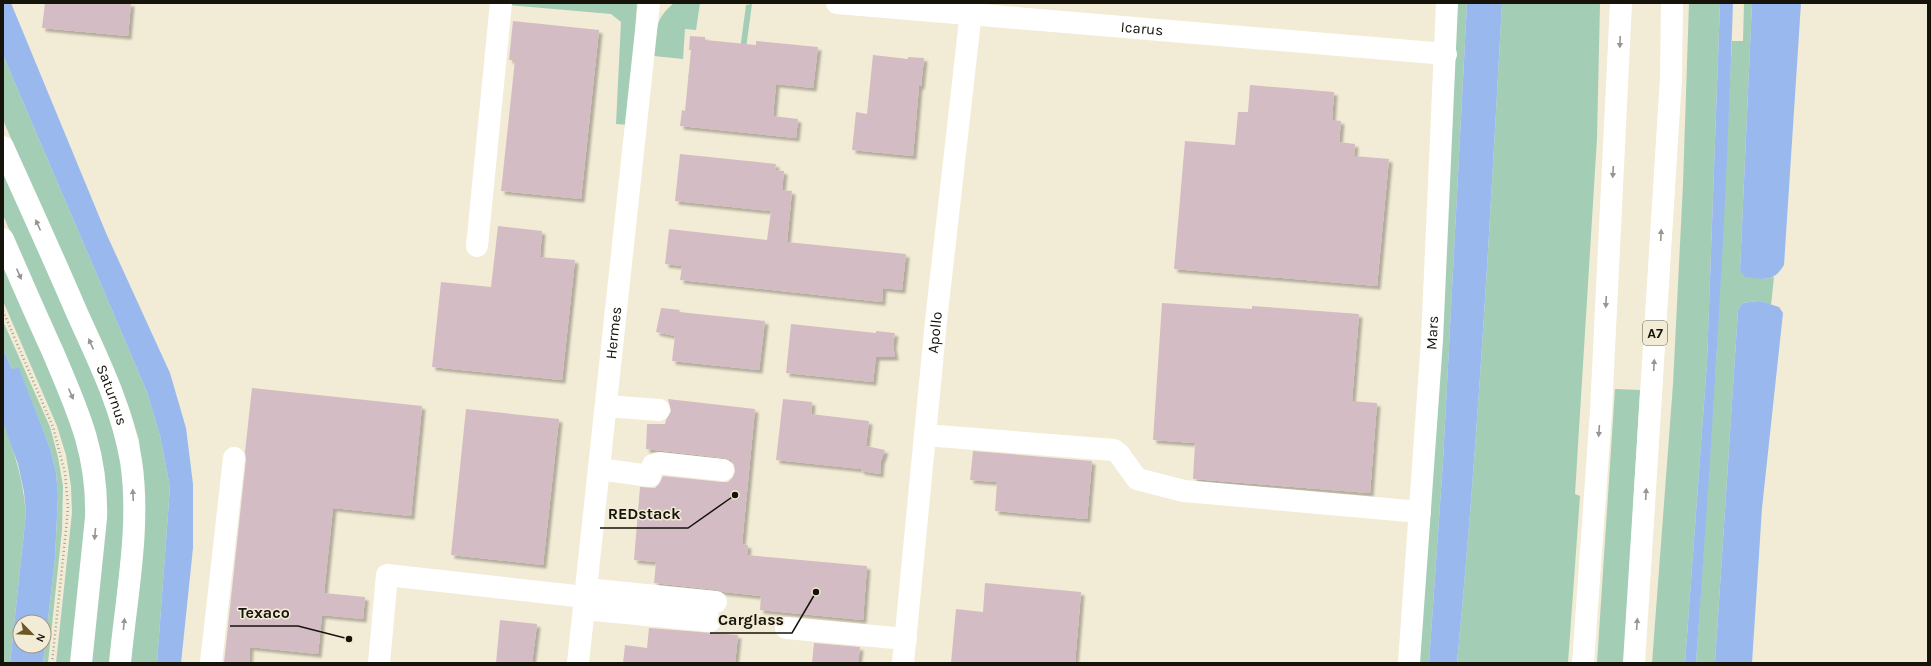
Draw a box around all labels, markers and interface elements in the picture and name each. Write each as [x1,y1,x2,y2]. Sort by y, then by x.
street label: Icarus [1120,18,1164,39]
one-way arrow [1617,36,1623,49]
one-way arrow [1610,166,1617,178]
one-way arrow [35,220,41,231]
one-way arrow [1658,229,1665,241]
one-way arrow [16,269,22,281]
one-way arrow [1603,296,1610,308]
street label: Hermes [602,306,625,360]
street label: Apollo [924,311,946,354]
street label: Mars [1422,315,1442,351]
road number: A7 [1643,321,1667,345]
one-way arrow [88,338,94,349]
one-way arrow [1650,359,1657,371]
street label: Saturnus [92,362,131,428]
one-way arrow [68,388,74,400]
one-way arrow [1596,425,1603,437]
one-way arrow [1642,488,1649,500]
one-way arrow [130,489,137,501]
callout: REDstack [600,500,688,528]
text: REDstack [608,504,681,523]
one-way arrow [92,528,98,540]
callout: Texaco [230,598,298,626]
text: Texaco [238,603,290,622]
callout: Carglass [710,605,792,633]
text: Carglass [718,610,784,629]
north arrow [12,614,52,654]
one-way arrow [120,618,127,630]
one-way arrow [1633,618,1640,630]
text: N [33,632,48,644]

